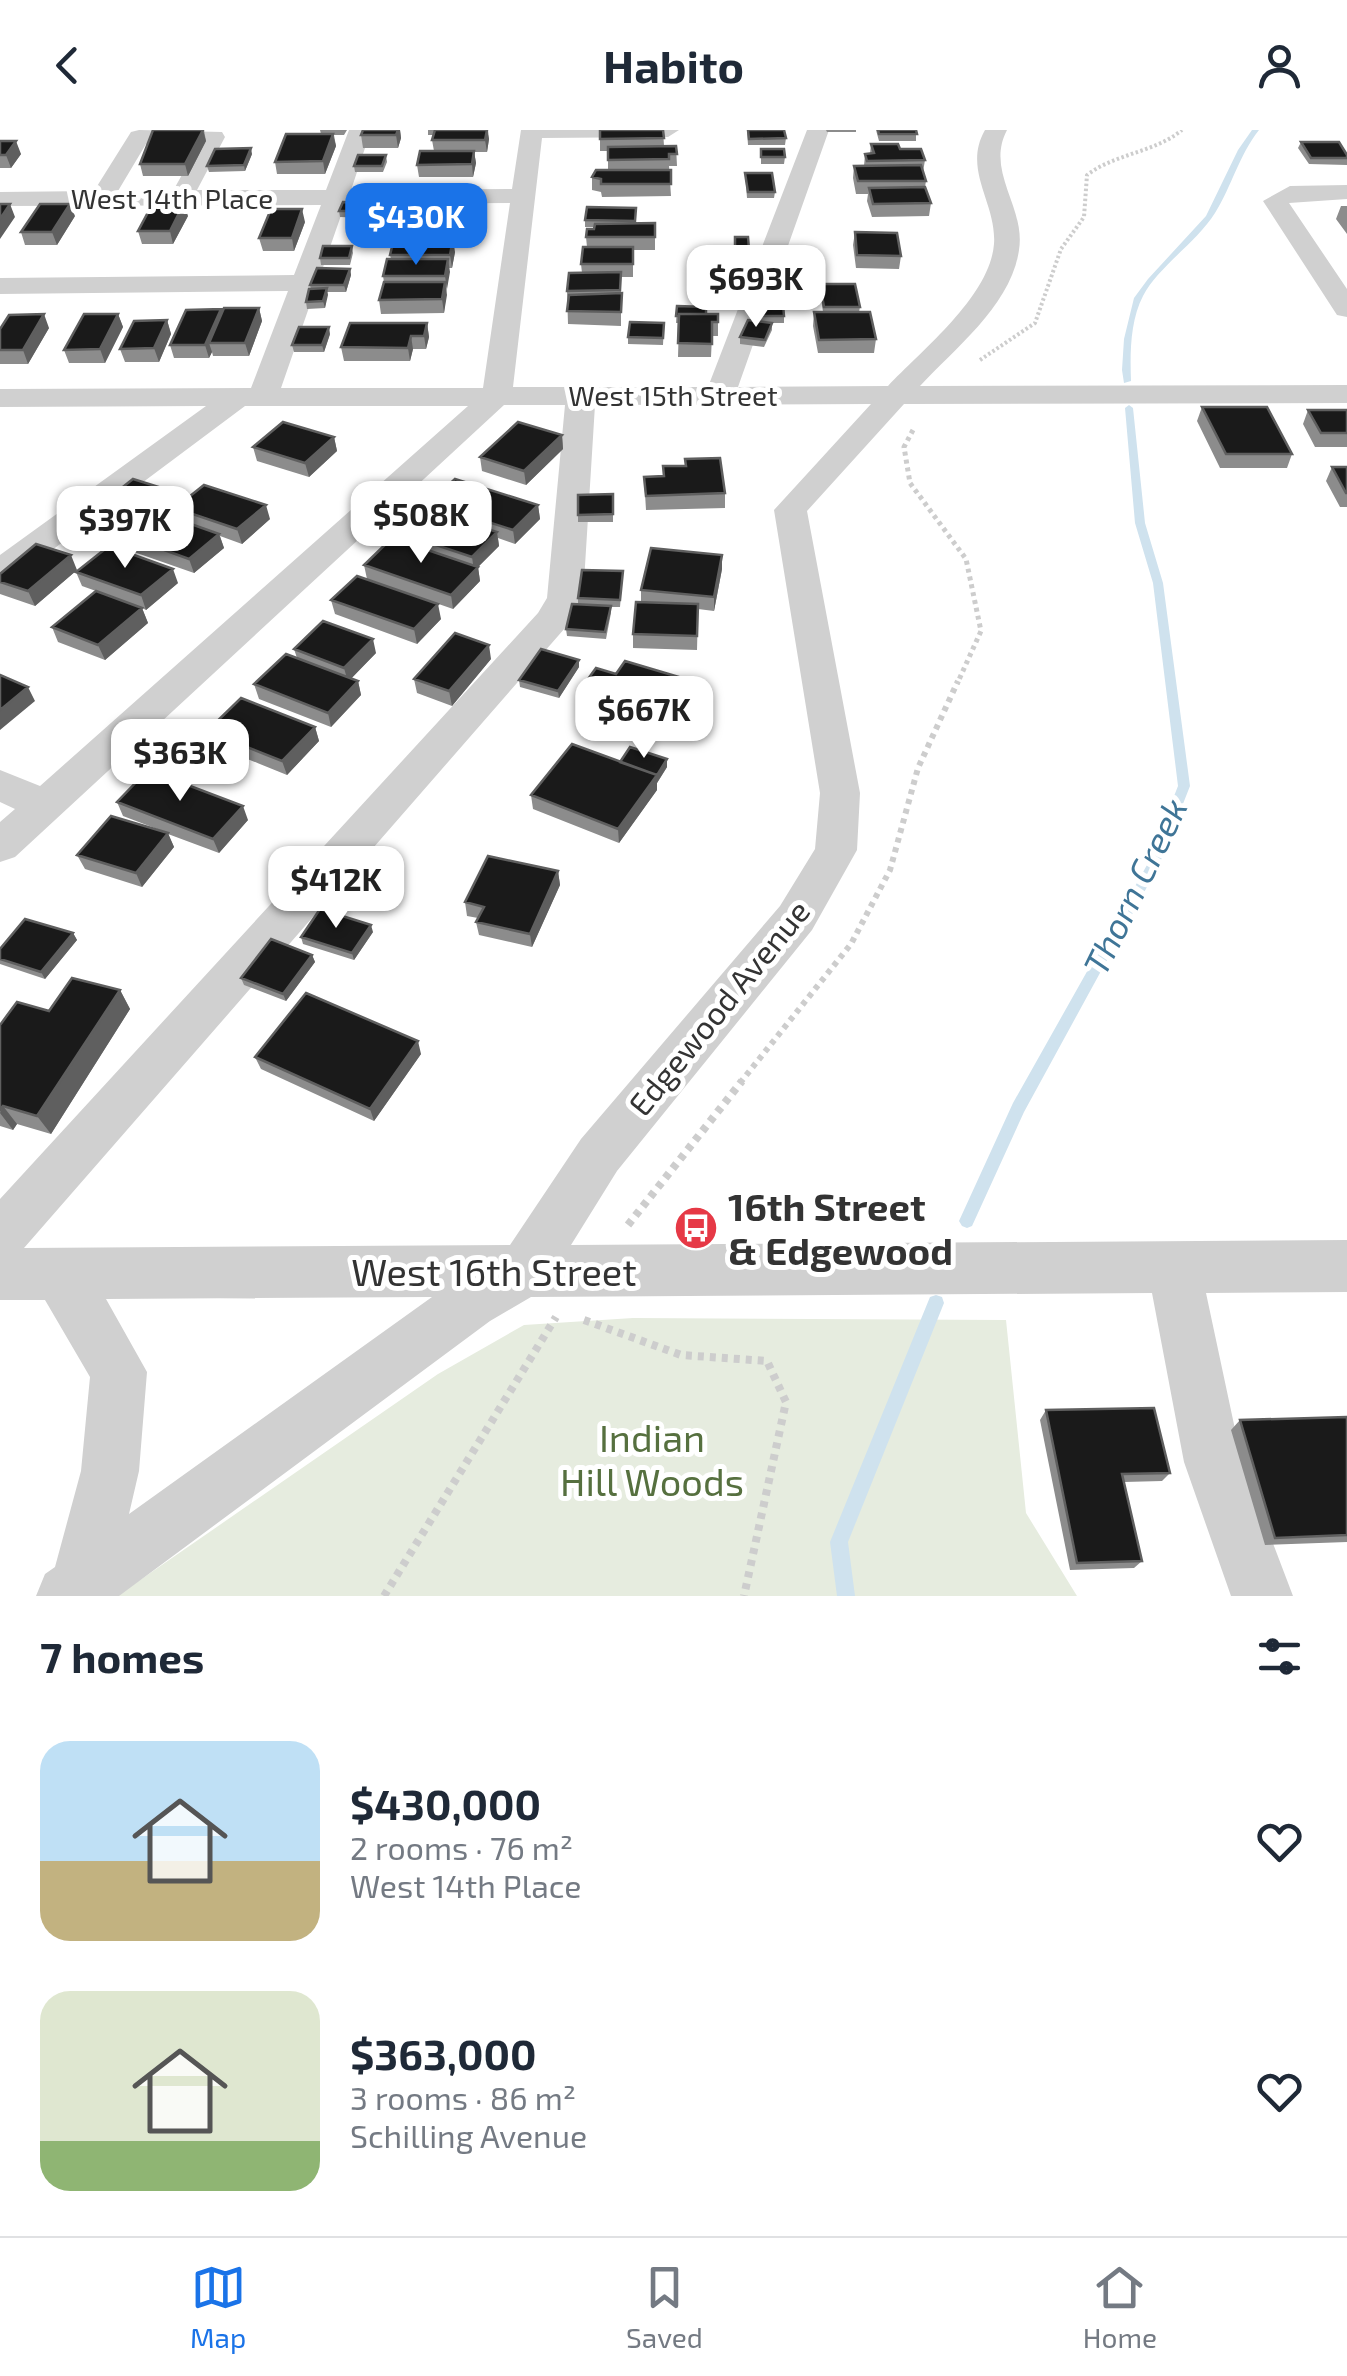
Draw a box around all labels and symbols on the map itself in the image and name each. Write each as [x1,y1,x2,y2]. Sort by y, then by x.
street label: West 14th Place [71,181,273,215]
pin: $430K [346,183,486,268]
pin: $693K [686,245,826,330]
street label: West 15th Street [568,378,778,412]
pin: $508K [351,481,491,566]
pin: $397K [55,486,195,571]
pin: $667K [574,676,714,761]
pin: $363K [110,719,250,804]
water label: Thorn Creek [1073,791,1195,981]
pin: $412K [266,846,406,931]
street label: Edgewood Avenue [620,892,816,1122]
place label: 16th Street & Edgewood [728,1183,953,1273]
bus stop icon: 16th Street & Edgewood [673,1205,719,1251]
street label: West 16th Street [351,1248,637,1294]
park label: Indian Hill Woods [560,1414,744,1504]

